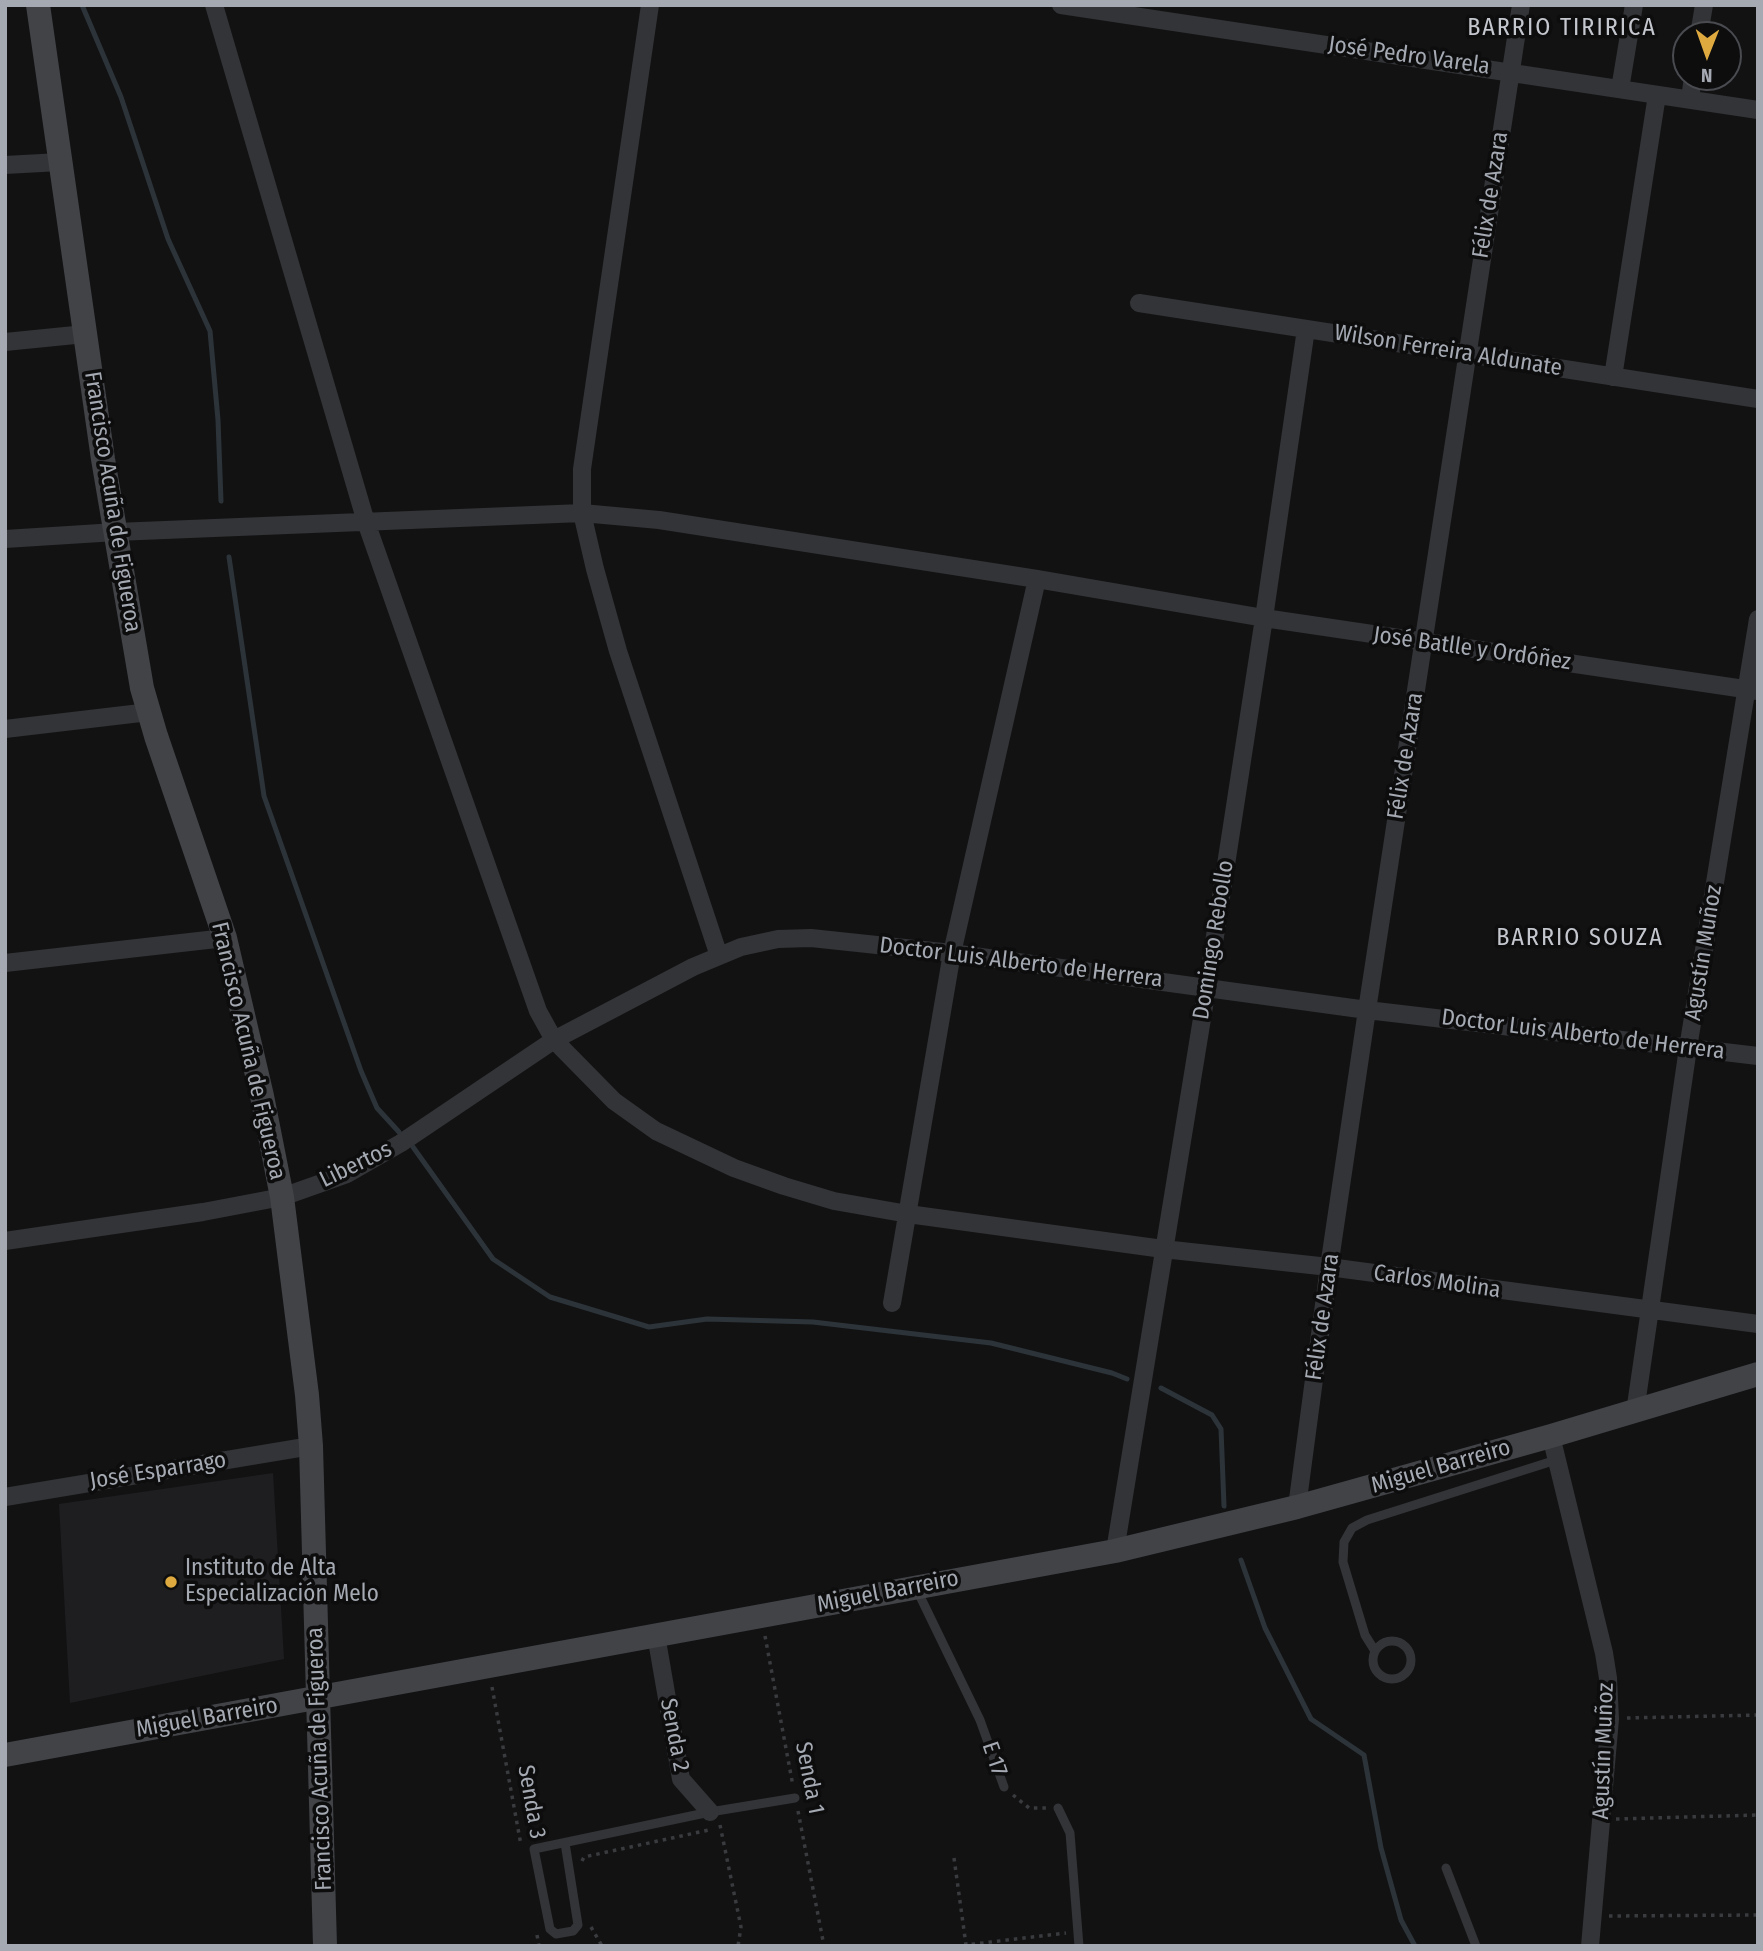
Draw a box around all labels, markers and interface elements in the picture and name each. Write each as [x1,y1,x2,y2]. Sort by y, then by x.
district label: BARRIO TIRIRICA [1469,14,1655,42]
north arrow [1672,21,1742,91]
street label: José Pedro Varela [1326,31,1492,81]
text: N [1701,64,1713,87]
street label: Félix de Azara [1467,130,1515,260]
street label: Wilson Ferreira Aldunate [1332,319,1564,383]
street label: Francisco Acuña de Figueroa [78,370,146,634]
street label: José Batlle y Ordóñez [1371,621,1573,677]
street label: Félix de Azara [1382,691,1430,821]
street label: Domingo Rebollo [1188,858,1240,1022]
street label: Agustín Muñoz [1680,883,1728,1023]
street label: Francisco Acuña de Figueroa [205,919,291,1183]
district label: BARRIO SOUZA [1498,924,1662,952]
street label: Doctor Luis Alberto de Herrera [878,932,1164,994]
street label: Doctor Luis Alberto de Herrera [1440,1004,1726,1066]
street label: Libertos [315,1136,397,1194]
street label: Félix de Azara [1300,1252,1346,1382]
street label: Carlos Molina [1372,1259,1502,1305]
street label: Miguel Barreiro [1368,1434,1514,1500]
street label: José Esparrago [88,1447,228,1495]
place label: Instituto de Alta Especialización Melo [185,1555,379,1609]
street label: Miguel Barreiro [815,1565,961,1619]
marker: Instituto de Alta Especialización Melo [163,1574,179,1590]
street label: Francisco Acuña de Figueroa [302,1627,338,1891]
street label: Agustín Muñoz [1588,1682,1620,1820]
street label: Miguel Barreiro [134,1692,280,1744]
street label: Senda 2 [653,1696,695,1774]
street label: E 17 [975,1738,1013,1780]
street label: Senda 1 [789,1740,829,1816]
street label: Senda 3 [511,1763,551,1841]

